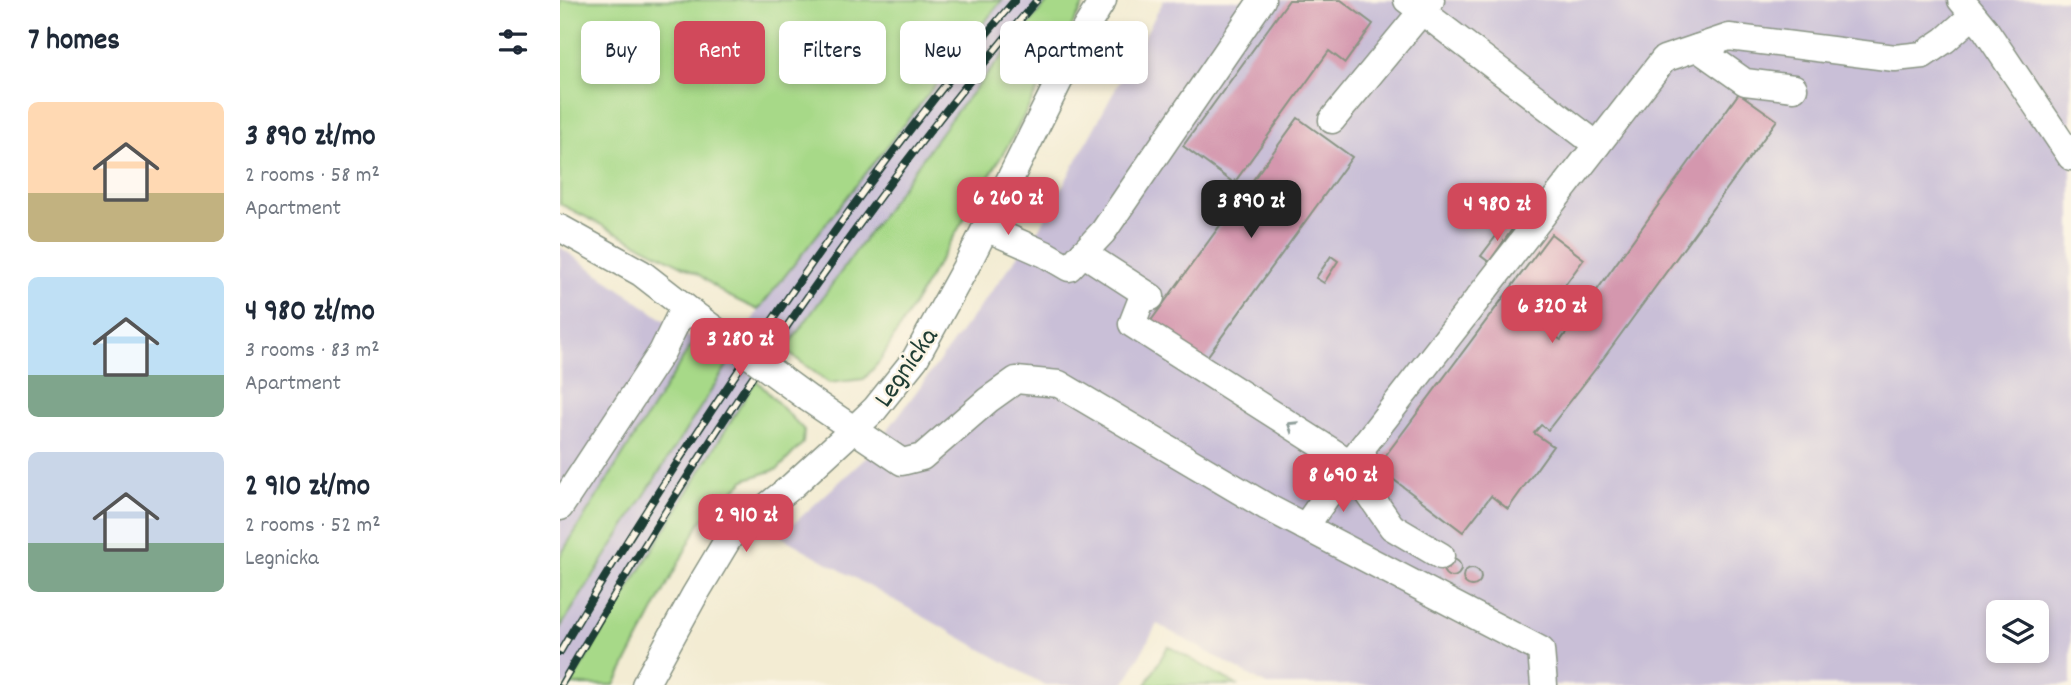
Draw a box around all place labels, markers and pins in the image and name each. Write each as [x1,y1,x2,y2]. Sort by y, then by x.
pin: 6 260 zł [936,177,1080,237]
pin: 3 890 zł [1179,180,1323,240]
pin: 4 980 zł [1425,184,1569,243]
pin: 6 320 zł [1480,286,1624,345]
pin: 3 280 zł [668,318,812,378]
pin: 8 690 zł [1271,454,1415,514]
pin: 2 910 zł [674,494,818,554]

